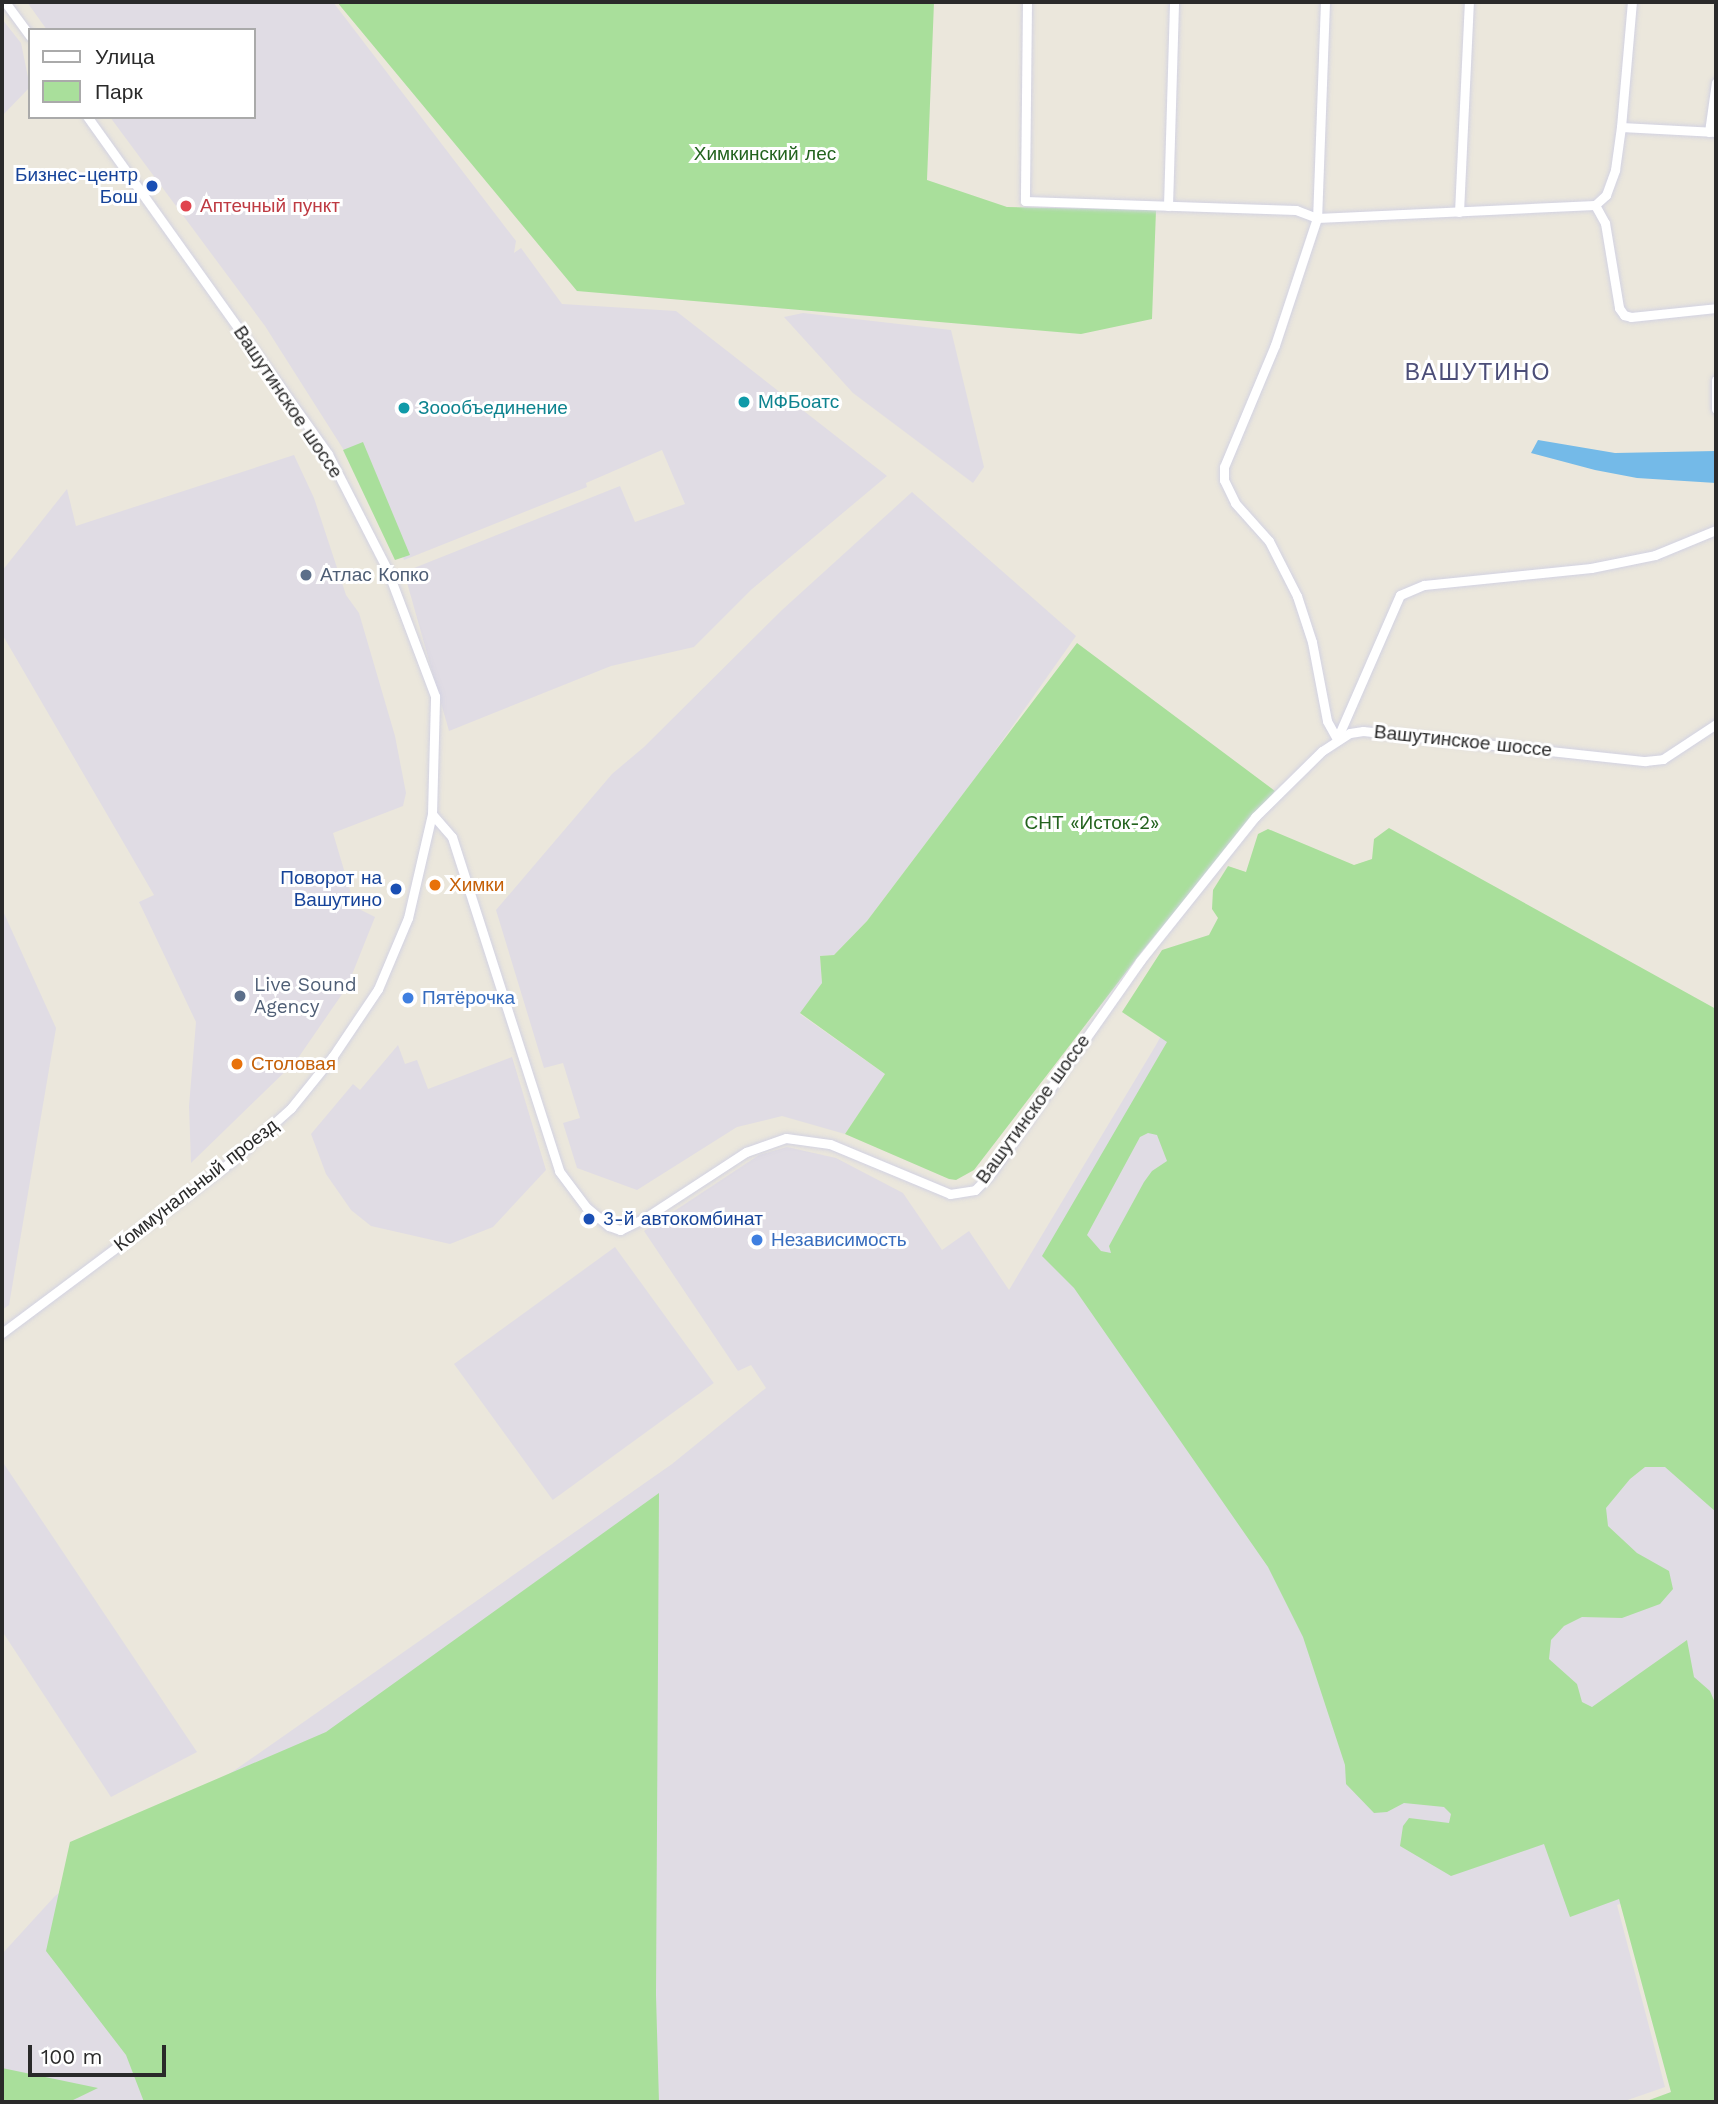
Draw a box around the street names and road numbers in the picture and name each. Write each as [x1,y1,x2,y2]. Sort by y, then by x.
street label: Вашутинское шоссе [229,322,347,482]
street label: Вашутинское шоссе [1373,720,1553,762]
street label: Вашутинское шоссе [971,1030,1095,1188]
street label: Коммунальный проезд [110,1114,282,1256]

